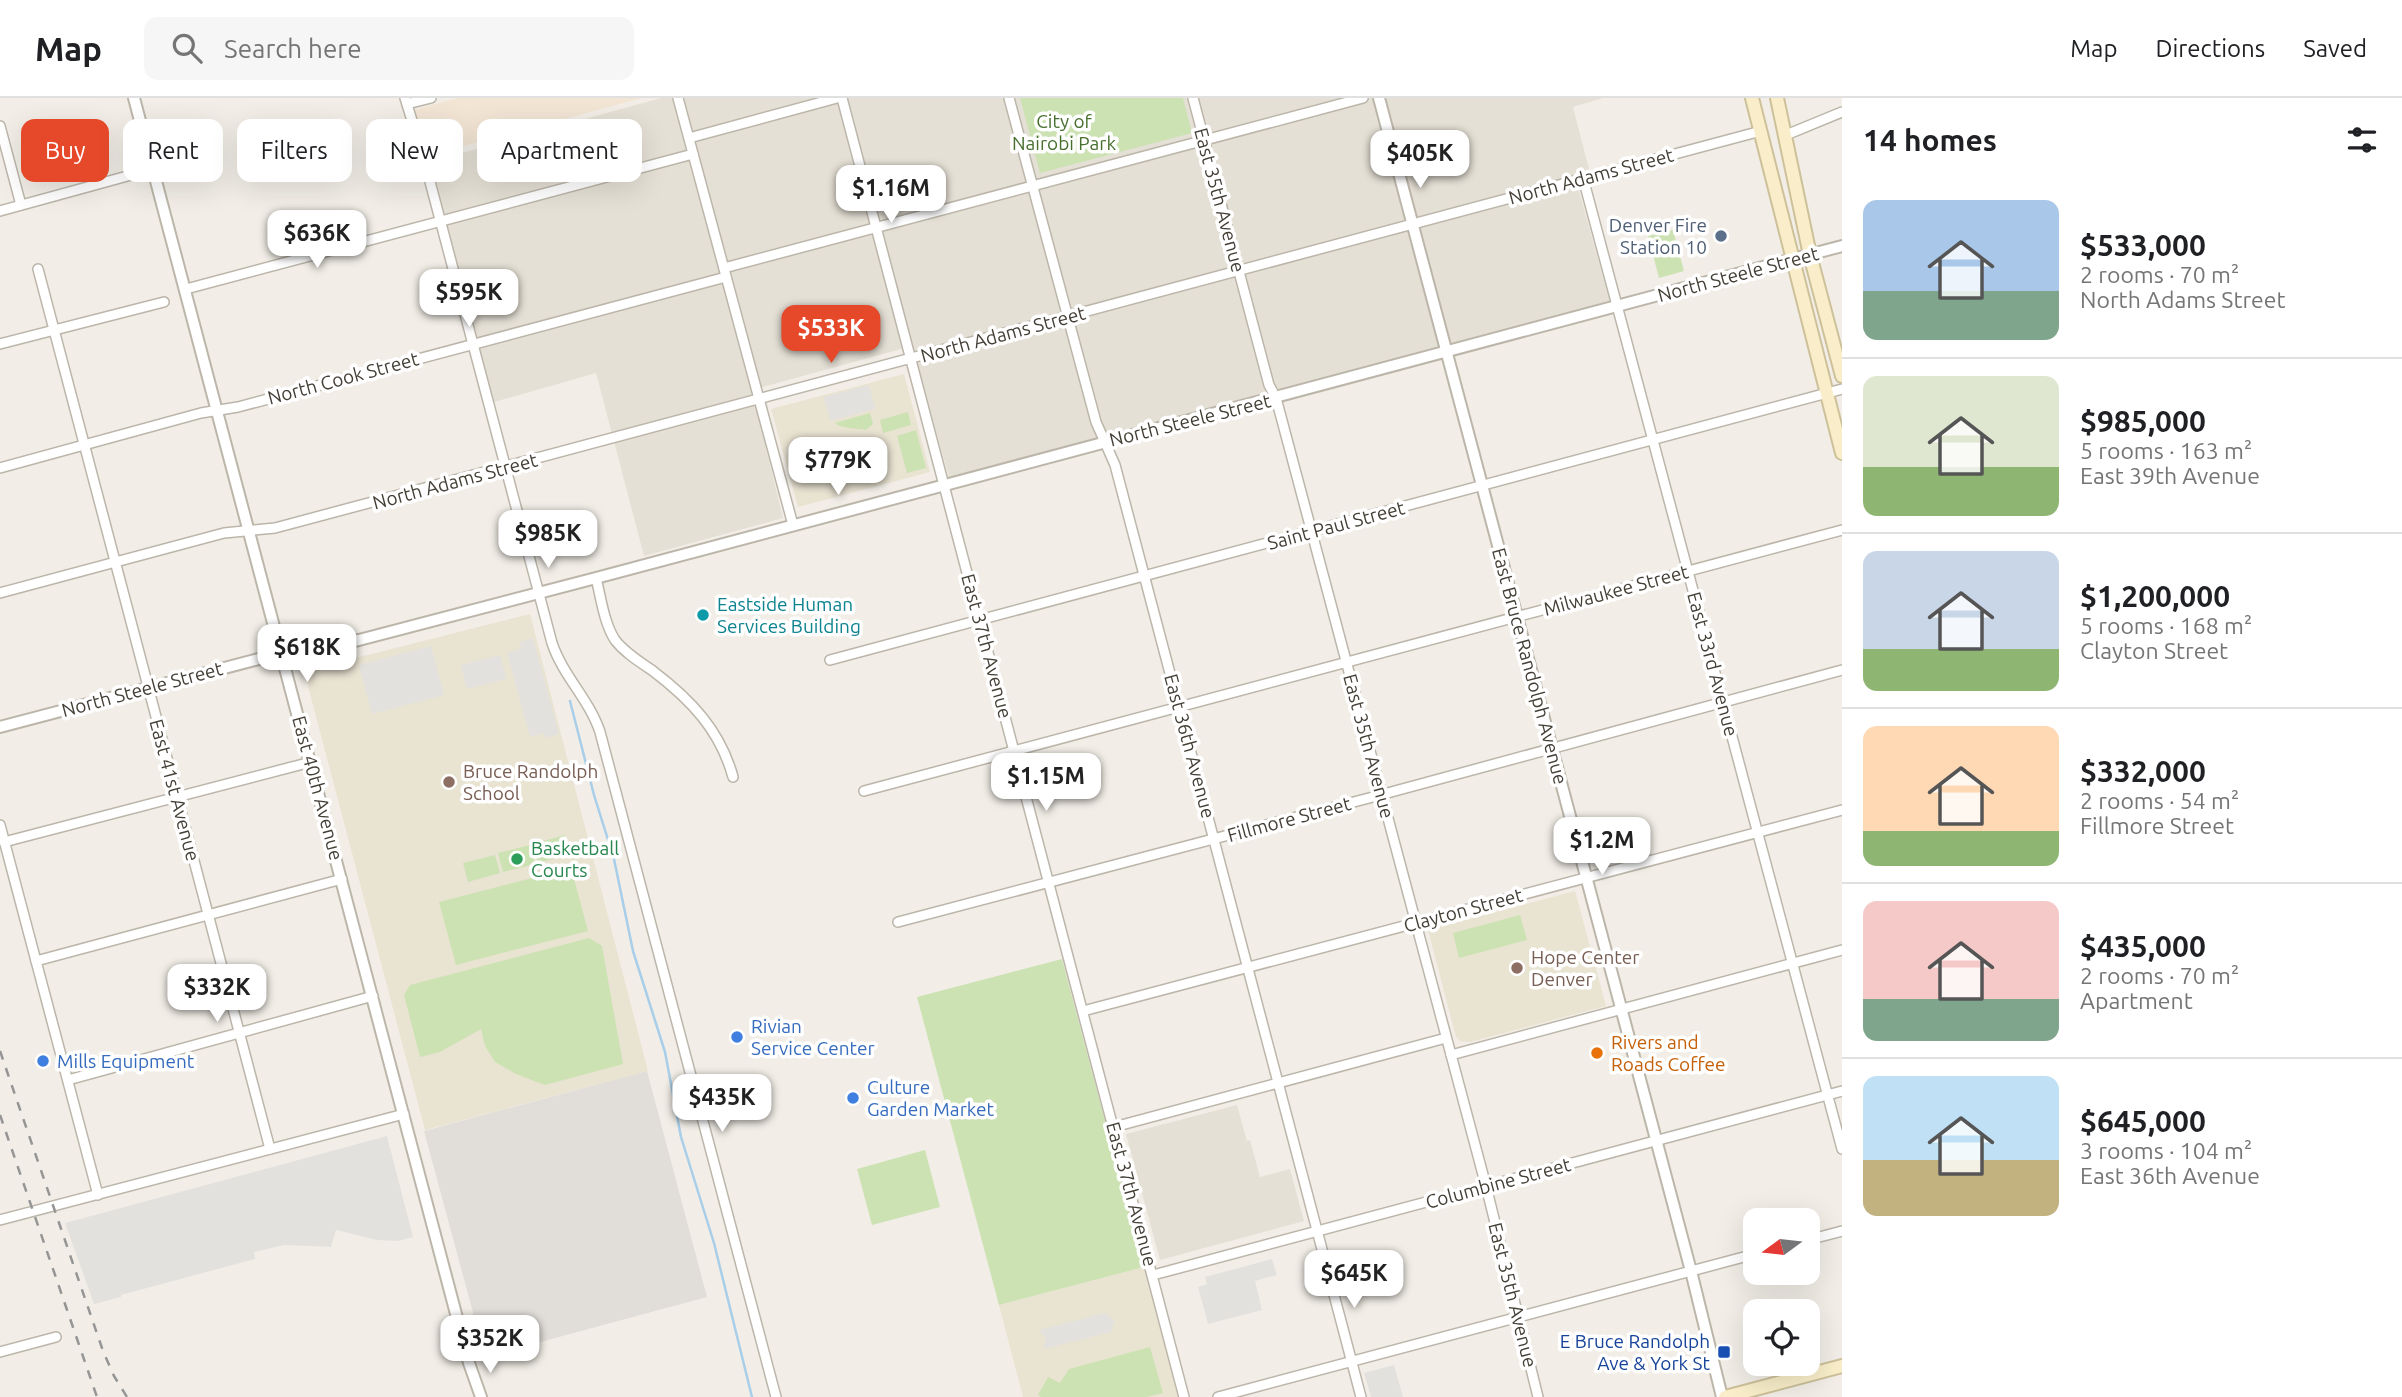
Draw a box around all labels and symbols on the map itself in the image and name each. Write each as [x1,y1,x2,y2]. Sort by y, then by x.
park label: City of Nairobi Park [1012,110,1116,154]
street label: East 35th Avenue [1190,125,1250,275]
pin: $405K [1371,130,1469,190]
street label: North Adams Street [1506,143,1676,209]
pin: $1.16M [834,166,948,225]
pin: $636K [268,211,366,270]
place label: Denver Fire Station 10 [1609,214,1707,258]
marker: Denver Fire Station 10 [1713,228,1729,244]
street label: North Steele Street [1655,242,1821,306]
pin: $595K [420,270,518,329]
street label: North Adams Street [918,301,1088,367]
pin: $533K [782,306,880,365]
street label: North Cook Street [265,347,421,409]
street label: North Steele Street [1107,389,1274,451]
pin: $779K [789,438,887,497]
street label: North Adams Street [370,448,540,514]
street label: Saint Paul Street [1265,496,1408,554]
pin: $985K [499,510,597,570]
street label: East Bruce Randolph Avenue [1488,545,1572,787]
street label: Milwaukee Street [1541,560,1691,620]
street label: East 37th Avenue [957,571,1017,721]
street label: East 33rd Avenue [1683,589,1743,739]
place label: Eastside Human Services Building [717,593,861,637]
marker: Eastside Human Services Building [695,607,711,623]
pin: $618K [258,624,356,684]
street label: North Steele Street [59,657,225,721]
street label: East 36th Avenue [1160,671,1220,821]
street label: East 35th Avenue [1339,671,1399,821]
street label: East 40th Avenue [288,713,348,863]
street label: East 41st Avenue [145,717,205,863]
pin: $1.15M [989,754,1103,813]
place label: Bruce Randolph School [463,760,598,804]
marker: Bruce Randolph School [441,774,457,790]
street label: Fillmore Street [1225,792,1354,846]
pin: $1.2M [1553,818,1651,877]
place label: Basketball Courts [531,837,619,881]
marker: Basketball Courts [509,851,525,867]
street label: Clayton Street [1401,883,1525,936]
place label: Hope Center Denver [1531,946,1639,990]
marker: Hope Center Denver [1509,960,1525,976]
pin: $332K [168,964,266,1024]
place label: Rivian Service Center [751,1015,875,1059]
marker: Rivian Service Center [729,1029,745,1045]
place label: Rivers and Roads Coffee [1611,1031,1726,1075]
marker: Rivers and Roads Coffee [1589,1045,1605,1061]
place label: Mills Equipment [57,1050,195,1072]
marker: Mills Equipment [35,1053,51,1069]
pin: $435K [673,1074,771,1134]
place label: Culture Garden Market [867,1076,995,1120]
marker: Culture Garden Market [845,1090,861,1106]
street label: East 37th Avenue [1102,1119,1162,1269]
street label: Columbine Street [1423,1153,1574,1213]
north arrow [1743,1208,1820,1284]
street label: East 35th Avenue [1484,1220,1542,1370]
pin: $645K [1305,1250,1403,1310]
pin: $352K [441,1316,539,1375]
place label: E Bruce Randolph Ave & York St [1560,1330,1711,1374]
marker: E Bruce Randolph Ave & York St [1716,1344,1732,1360]

